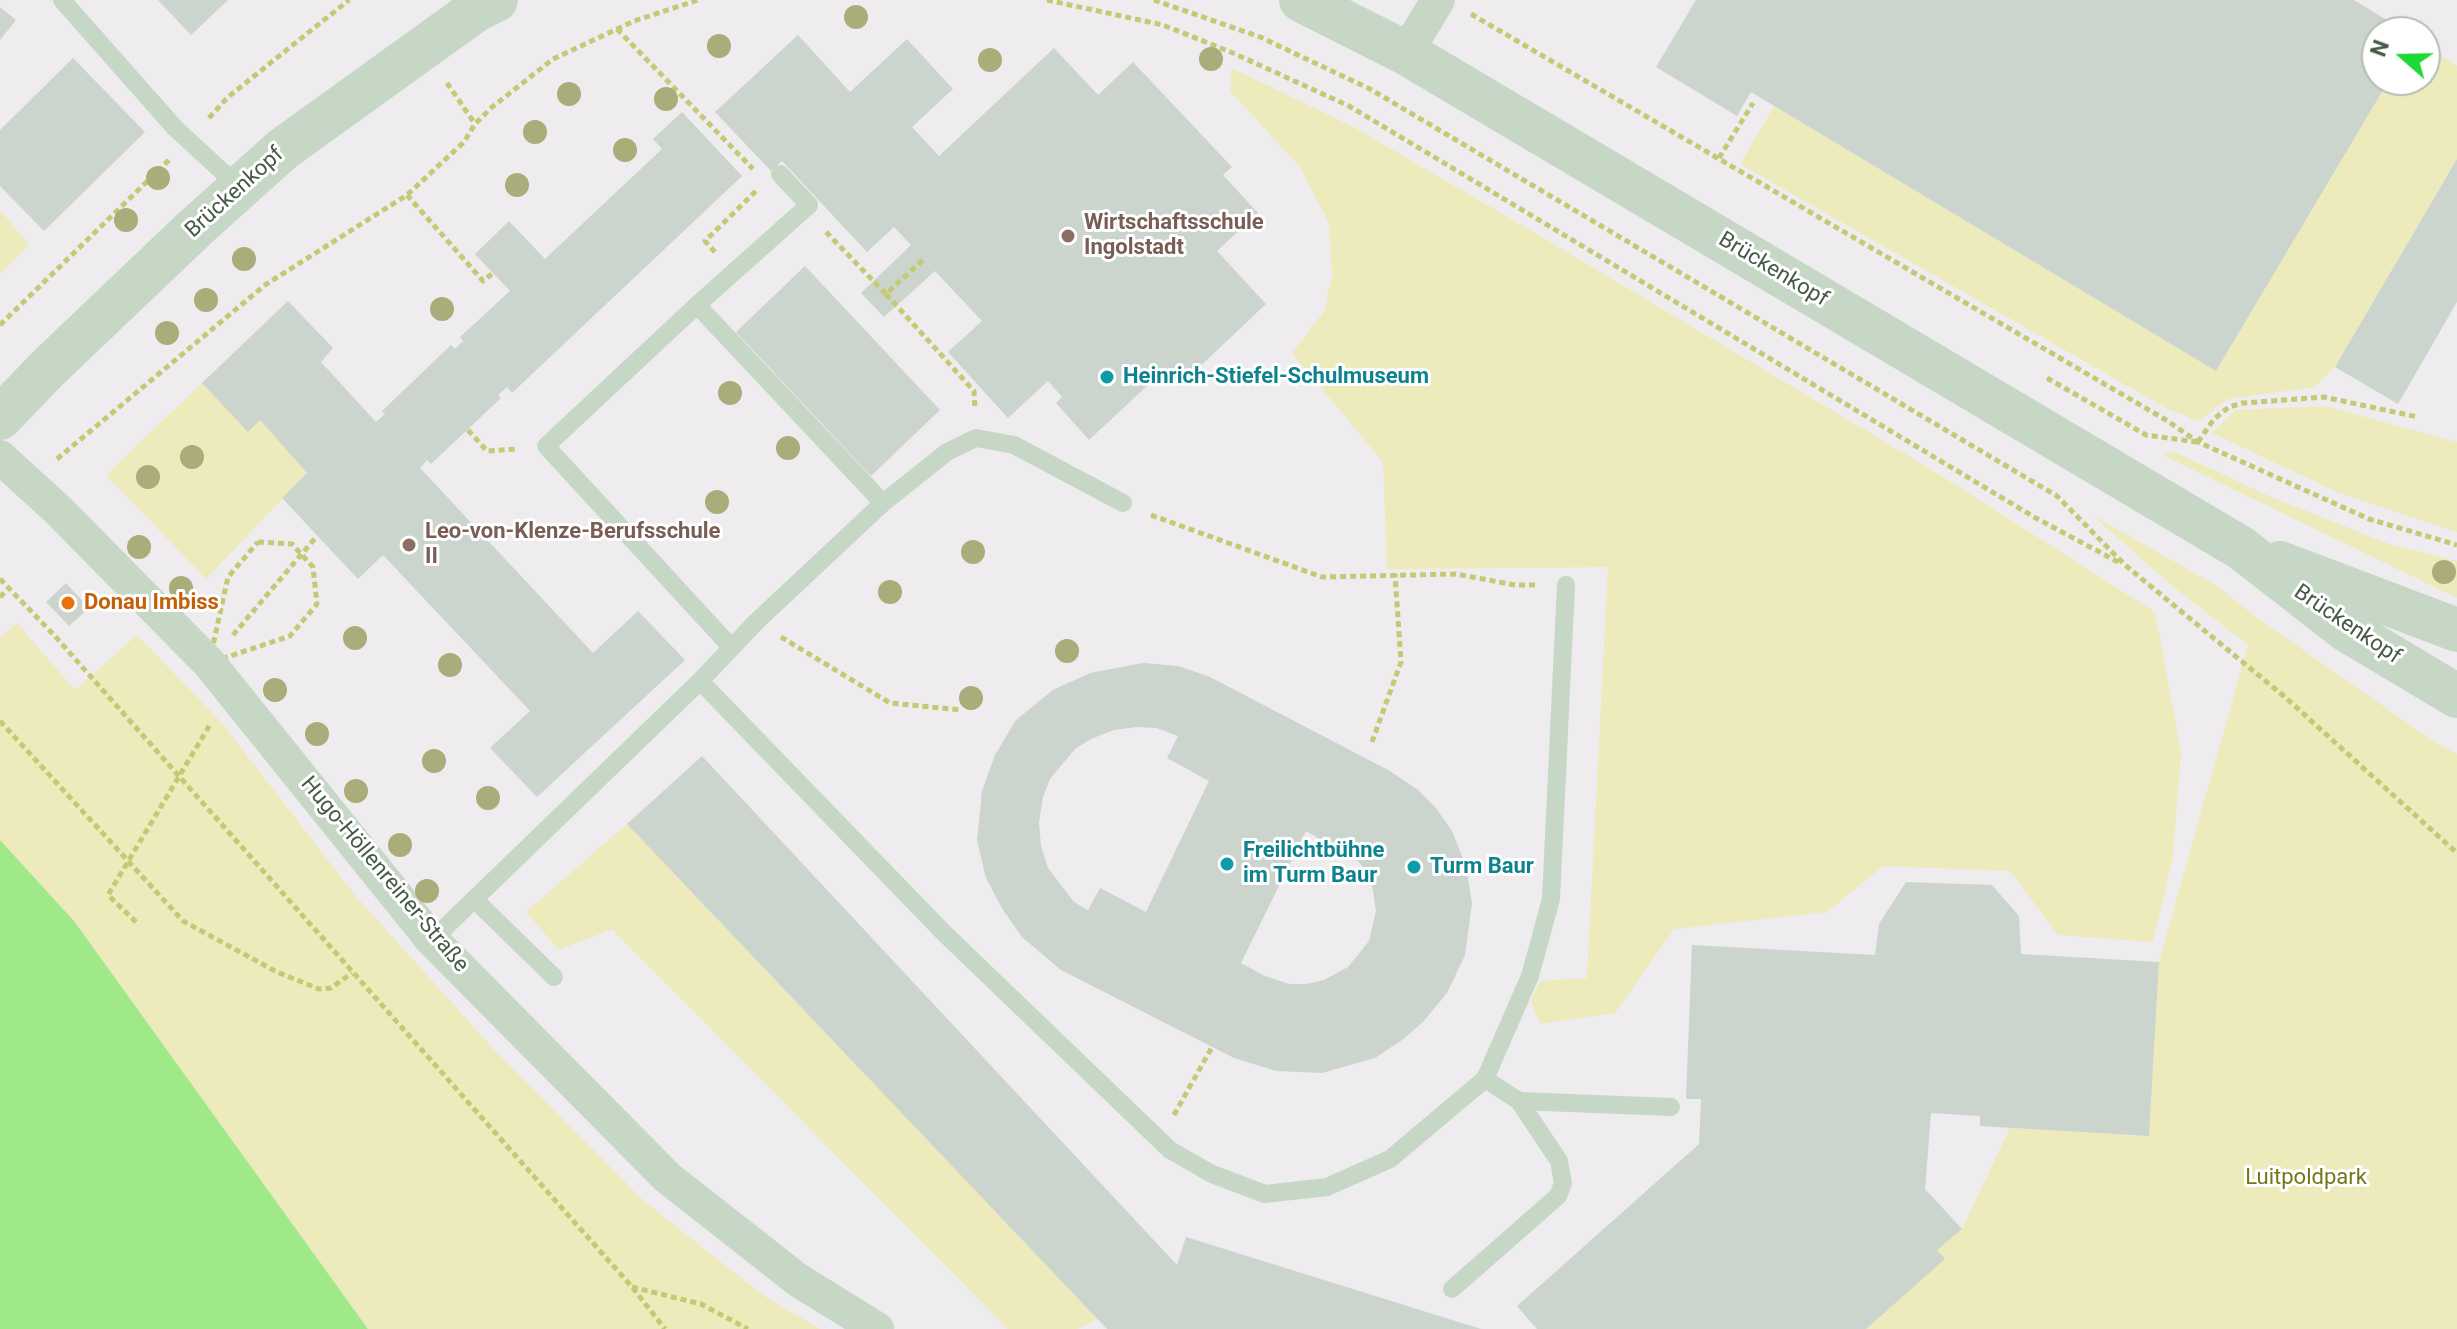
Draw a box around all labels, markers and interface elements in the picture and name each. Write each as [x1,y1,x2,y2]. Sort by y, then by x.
north arrow [2361,16,2441,96]
text: N [2365,37,2394,60]
street label: Brückenkopf [180,142,290,244]
place label: Wirtschaftsschule Ingolstadt [1084,210,1264,262]
marker: Wirtschaftsschule Ingolstadt [1059,227,1077,245]
street label: Brückenkopf [1713,227,1833,313]
place label: Heinrich-Stiefel-Schulmuseum [1123,364,1429,390]
marker: Heinrich-Stiefel-Schulmuseum [1098,368,1116,386]
place label: Leo-von-Klenze-Berufsschule II [425,519,720,570]
marker: Leo-von-Klenze-Berufsschule II [400,536,418,554]
street label: Brückenkopf [2289,580,2405,670]
place label: Donau Imbiss [84,590,219,616]
marker: Donau Imbiss [59,594,77,612]
street label: Hugo-Höllenreiner-Straße [294,772,474,978]
place label: Freilichtbühne im Turm Baur [1243,838,1384,890]
place label: Turm Baur [1430,854,1534,880]
marker: Freilichtbühne im Turm Baur [1218,855,1236,873]
marker: Turm Baur [1405,858,1423,876]
park label: Luitpoldpark [2245,1165,2367,1191]

